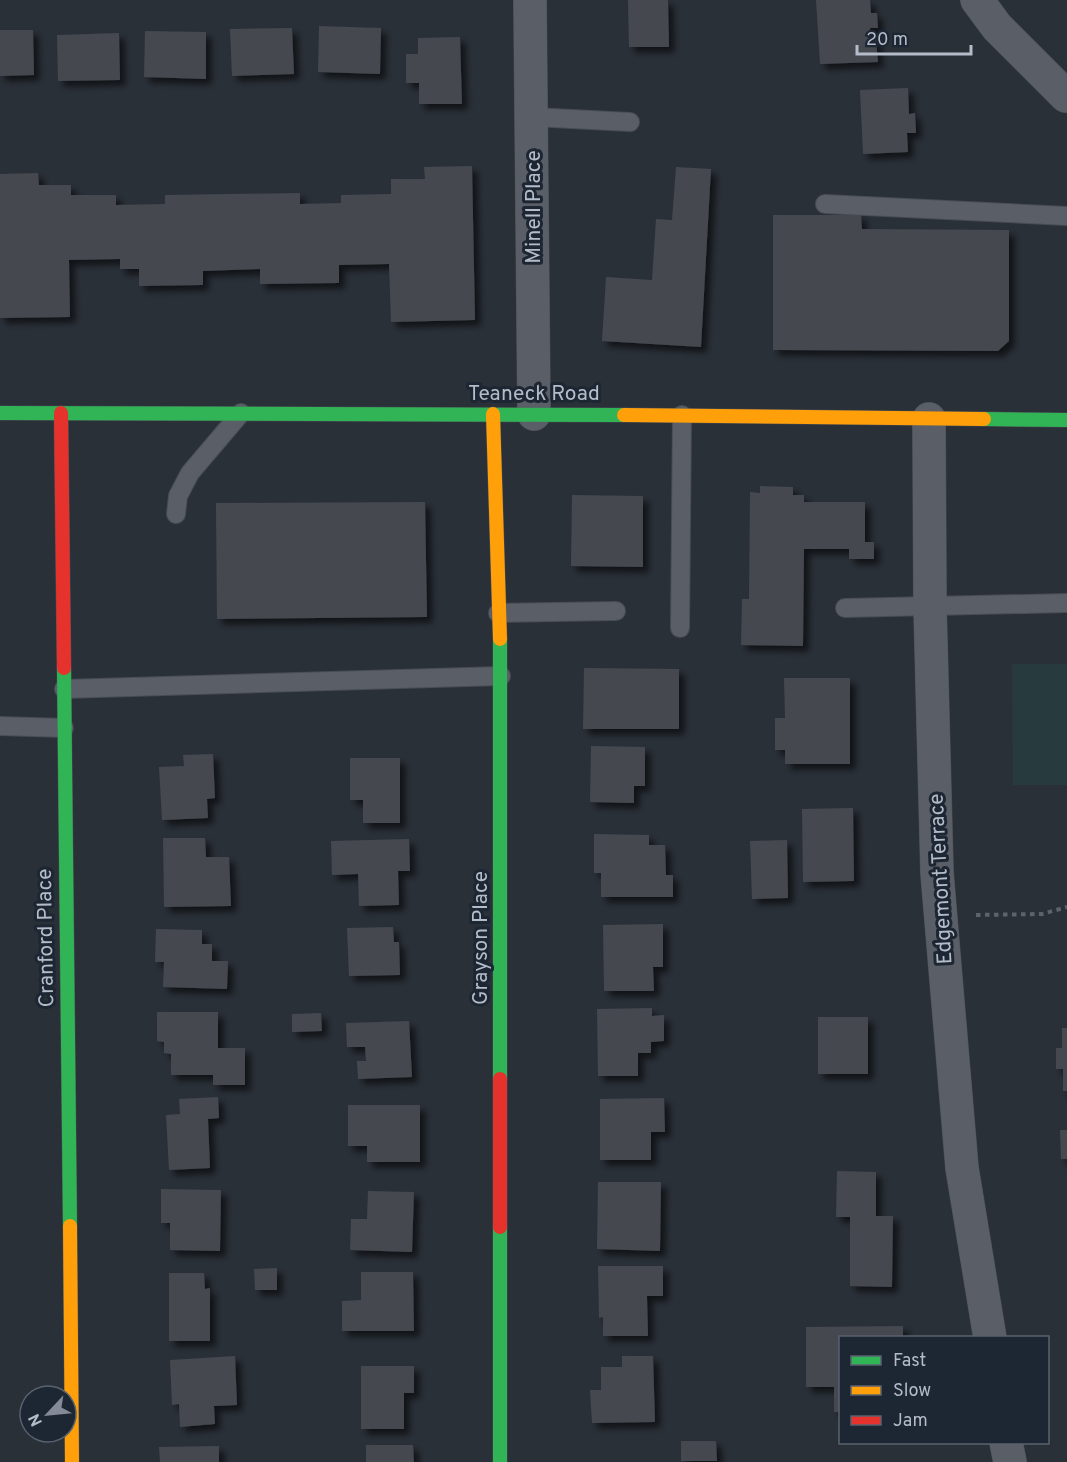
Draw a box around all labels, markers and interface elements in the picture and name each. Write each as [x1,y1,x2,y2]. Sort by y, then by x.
scale bar [857,18,971,56]
text: 20 m [866,29,908,52]
street label: Minell Place [521,150,548,264]
street label: Teaneck Road [468,381,600,408]
street label: Edgemont Terrace [924,793,959,965]
street label: Cranford Place [32,868,61,1008]
street label: Grayson Place [468,871,495,1005]
legend [839,1336,1049,1444]
text: Fast [893,1350,926,1373]
text: Slow [893,1380,931,1403]
north arrow [18,1384,78,1444]
text: N [25,1410,48,1429]
text: Jam [893,1410,928,1433]

